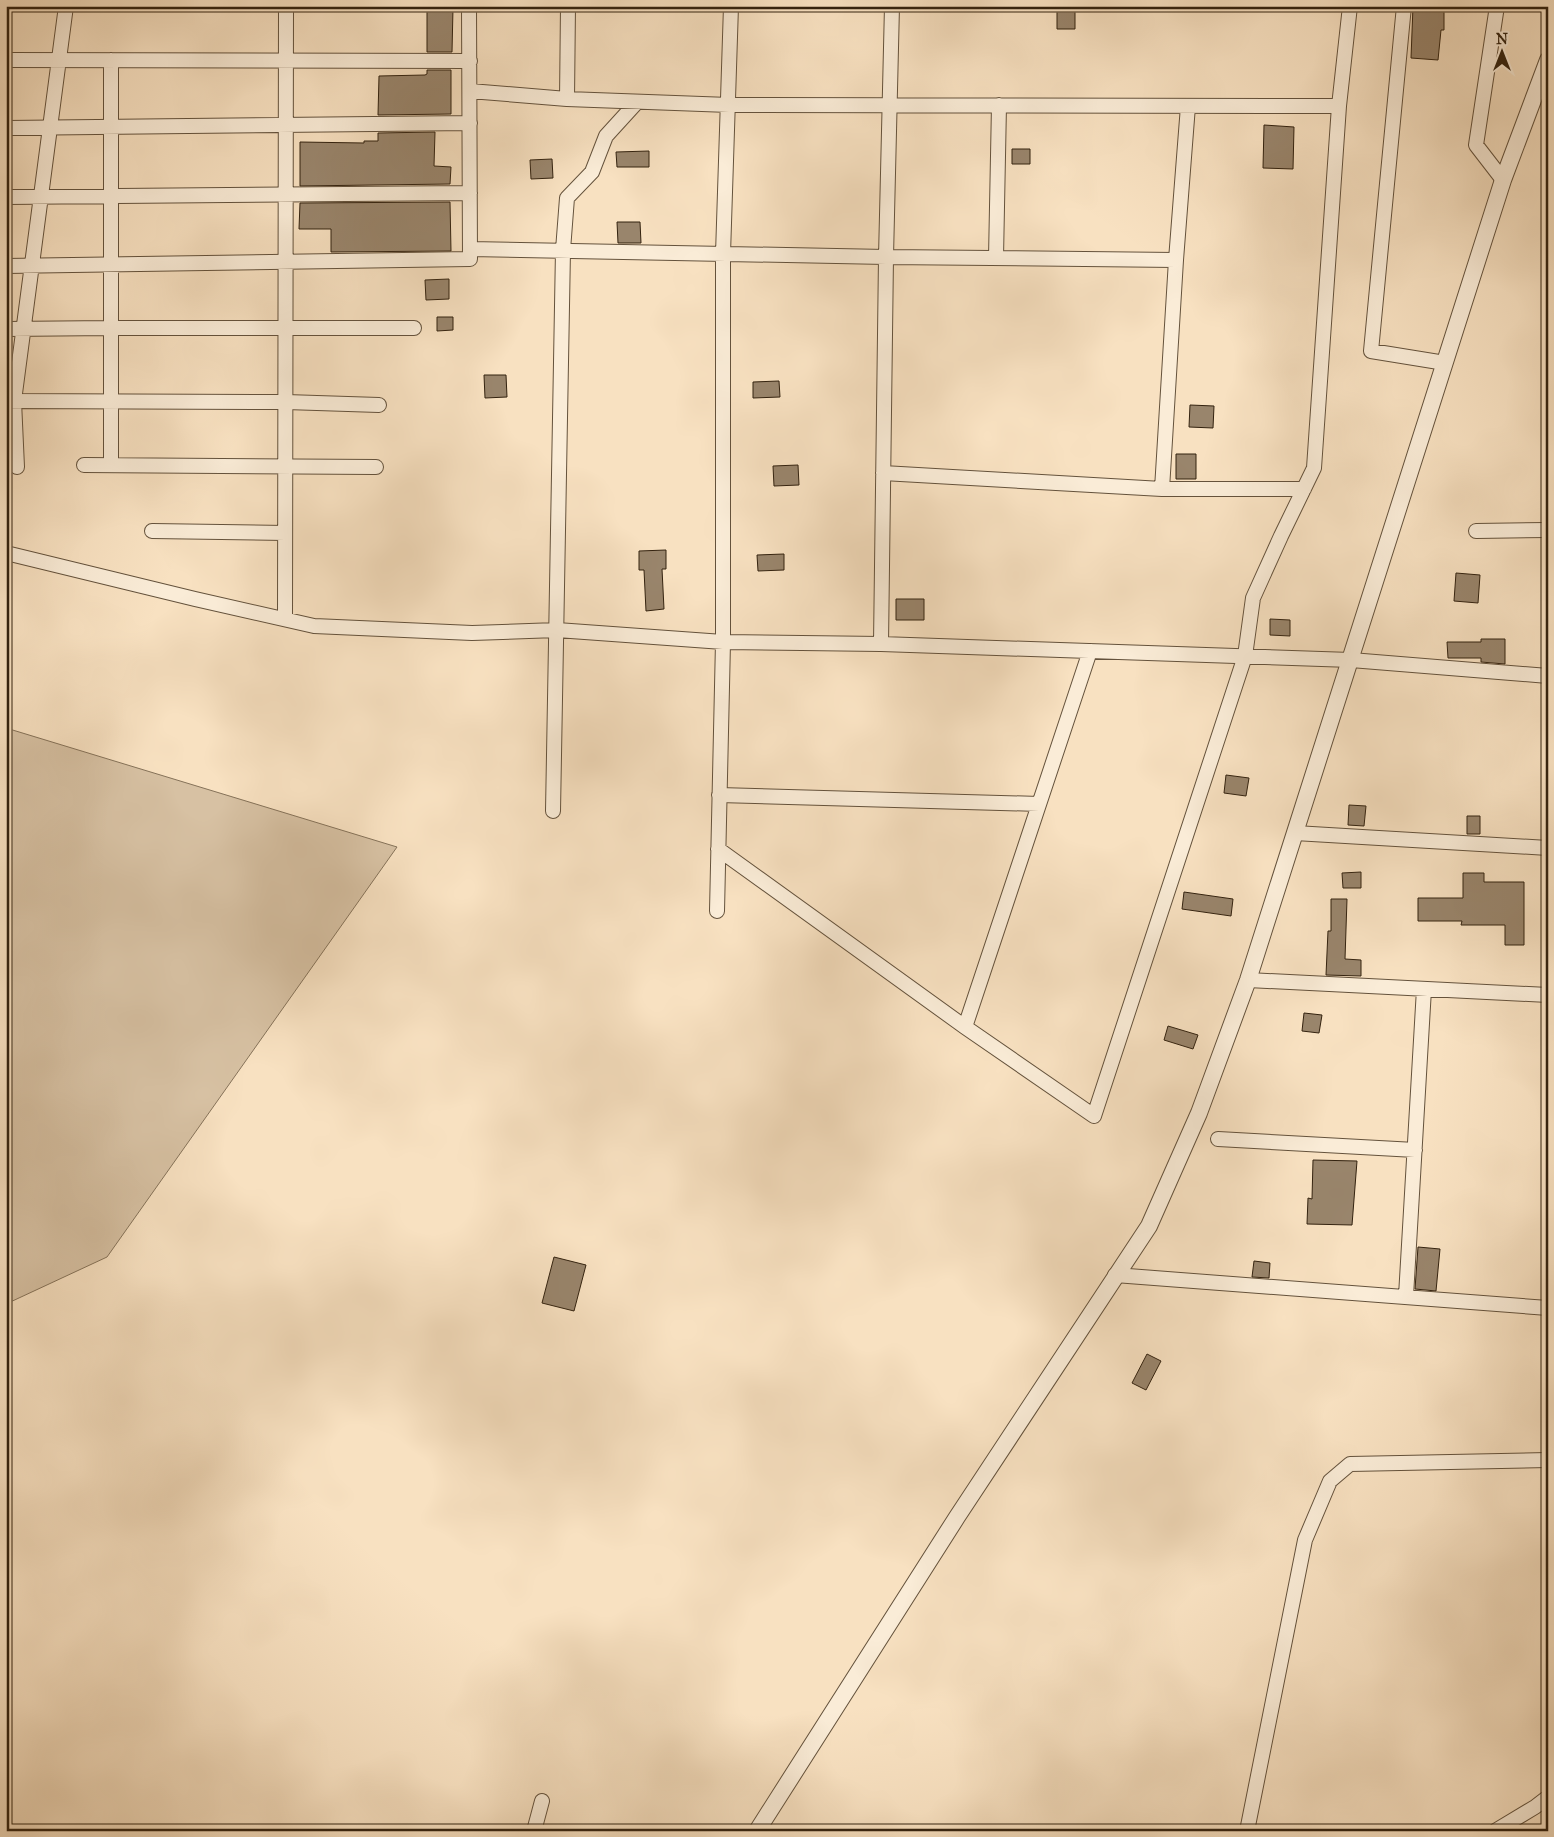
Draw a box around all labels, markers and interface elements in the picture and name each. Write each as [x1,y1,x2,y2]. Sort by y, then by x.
north arrow [1476,28,1526,78]
text: N [1496,31,1508,48]

